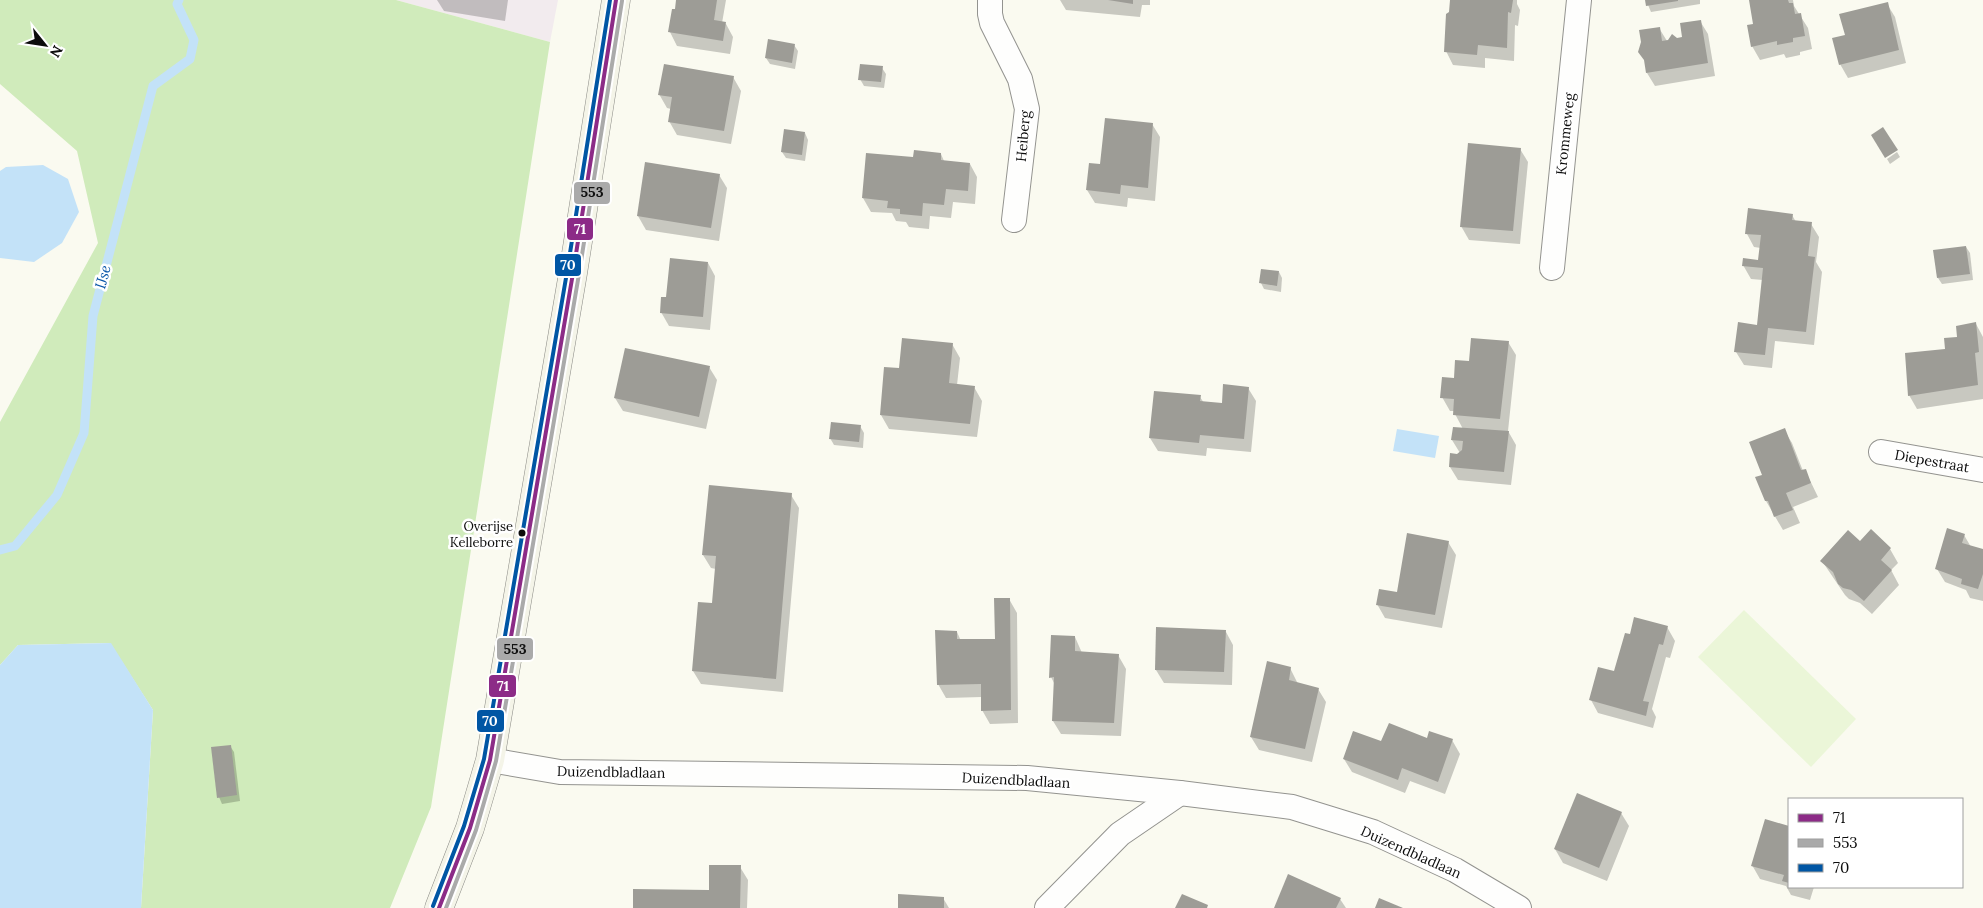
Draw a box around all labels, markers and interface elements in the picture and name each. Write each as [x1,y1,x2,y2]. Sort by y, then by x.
north arrow [20,20,70,70]
text: N [46,42,67,61]
street label: Krommeweg [1552,92,1578,176]
street label: Heiberg [1012,109,1034,162]
line badge: 553 [573,181,611,205]
text: 553 [581,183,604,201]
line badge: 71 [566,217,594,241]
text: 71 [574,220,586,238]
line badge: 70 [554,253,582,277]
text: 70 [560,256,576,274]
water label: IJse [90,263,115,291]
street label: Diepestraat [1893,446,1971,477]
place label: Overijse Kelleborre [450,518,513,551]
marker: Overijse Kelleborre [517,528,527,538]
line badge: 553 [496,637,534,661]
text: 553 [504,640,527,658]
line badge: 71 [488,674,517,698]
text: 71 [497,677,509,695]
line badge: 70 [476,709,505,733]
text: 70 [482,712,498,730]
street label: Duizendbladlaan [557,762,666,782]
street label: Duizendbladlaan [961,768,1071,792]
legend [1788,798,1963,888]
text: 71 [1833,808,1845,827]
street label: Duizendbladlaan [1358,822,1465,882]
text: 553 [1833,833,1858,852]
text: 70 [1833,858,1849,877]

